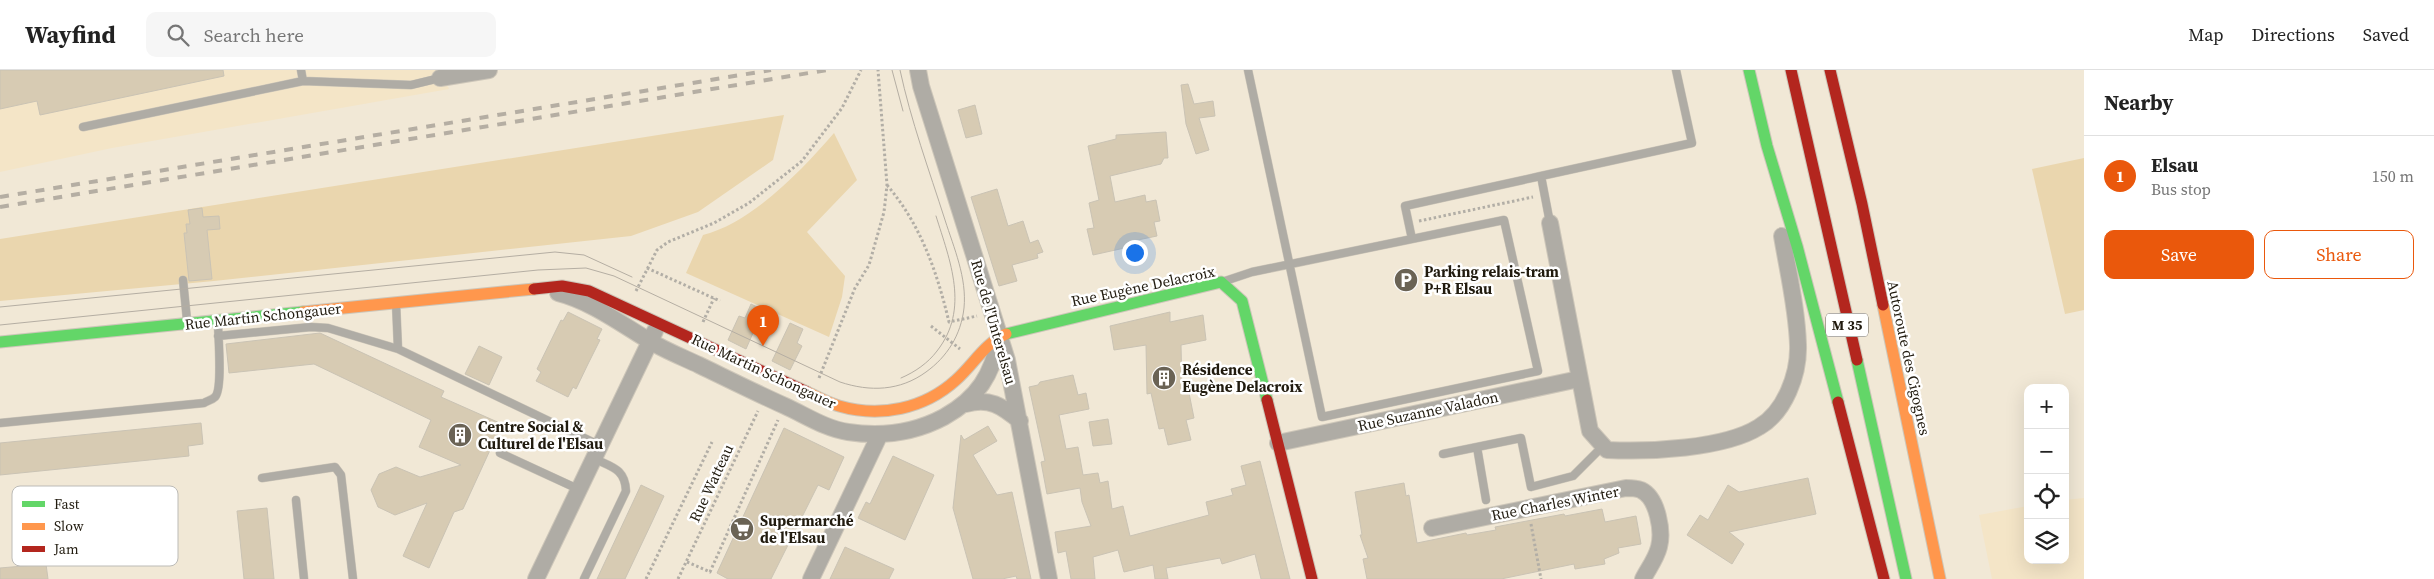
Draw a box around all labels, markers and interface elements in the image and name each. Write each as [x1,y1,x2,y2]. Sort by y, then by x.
search box [146,12,496,57]
text: Wayfind [25,18,116,51]
icon: search [164,21,192,49]
text: Search here [204,22,304,48]
text: Map [2188,22,2224,47]
text: Directions [2252,22,2335,47]
text: Saved [2363,22,2409,47]
text: Nearby [2104,88,2174,117]
text: Elsau [2151,152,2198,178]
text: 1 [2116,165,2124,187]
text: 150 m [2372,165,2414,187]
text: Bus stop [2151,178,2211,200]
button: Save [2104,230,2254,279]
button: Share [2264,230,2414,279]
your location [1122,240,1148,266]
street label: Rue de l'Unterelsau [966,257,1022,387]
street label: Rue Eugène Delacroix [1069,260,1217,312]
place label: Parking relais-tram P+R Elsau [1424,261,1559,299]
parking icon: Parking relais-tram P+R Elsau [1393,267,1419,293]
street label: Autoroute des Cigognes [1882,279,1936,437]
street label: Rue Martin Schongauer [184,297,343,335]
pin: 1 [747,305,779,346]
road number: M 35 [1826,314,1868,336]
street label: Rue Martin Schongauer [688,328,840,414]
place label: Résidence Eugène Delacroix [1182,359,1303,397]
building icon: Résidence Eugène Delacroix [1151,365,1177,391]
map controls [2024,384,2069,564]
button: + [2024,384,2069,429]
street label: Rue Suzanne Valadon [1356,386,1500,436]
place label: Centre Social & Culturel de l'Elsau [478,416,603,454]
building icon: Centre Social & Culturel de l'Elsau [447,422,473,448]
button: − [2024,429,2069,474]
street label: Rue Watteau [684,440,738,525]
button: locate [2024,474,2069,519]
street label: Rue Charles Winter [1489,480,1621,526]
legend [12,486,178,566]
text: Fast [54,494,80,514]
place label: Supermarché de l'Elsau [760,510,854,548]
text: Slow [54,516,84,536]
supermarket icon: Supermarché de l'Elsau [729,516,755,542]
button: layers [2024,519,2069,564]
text: Jam [53,539,79,559]

